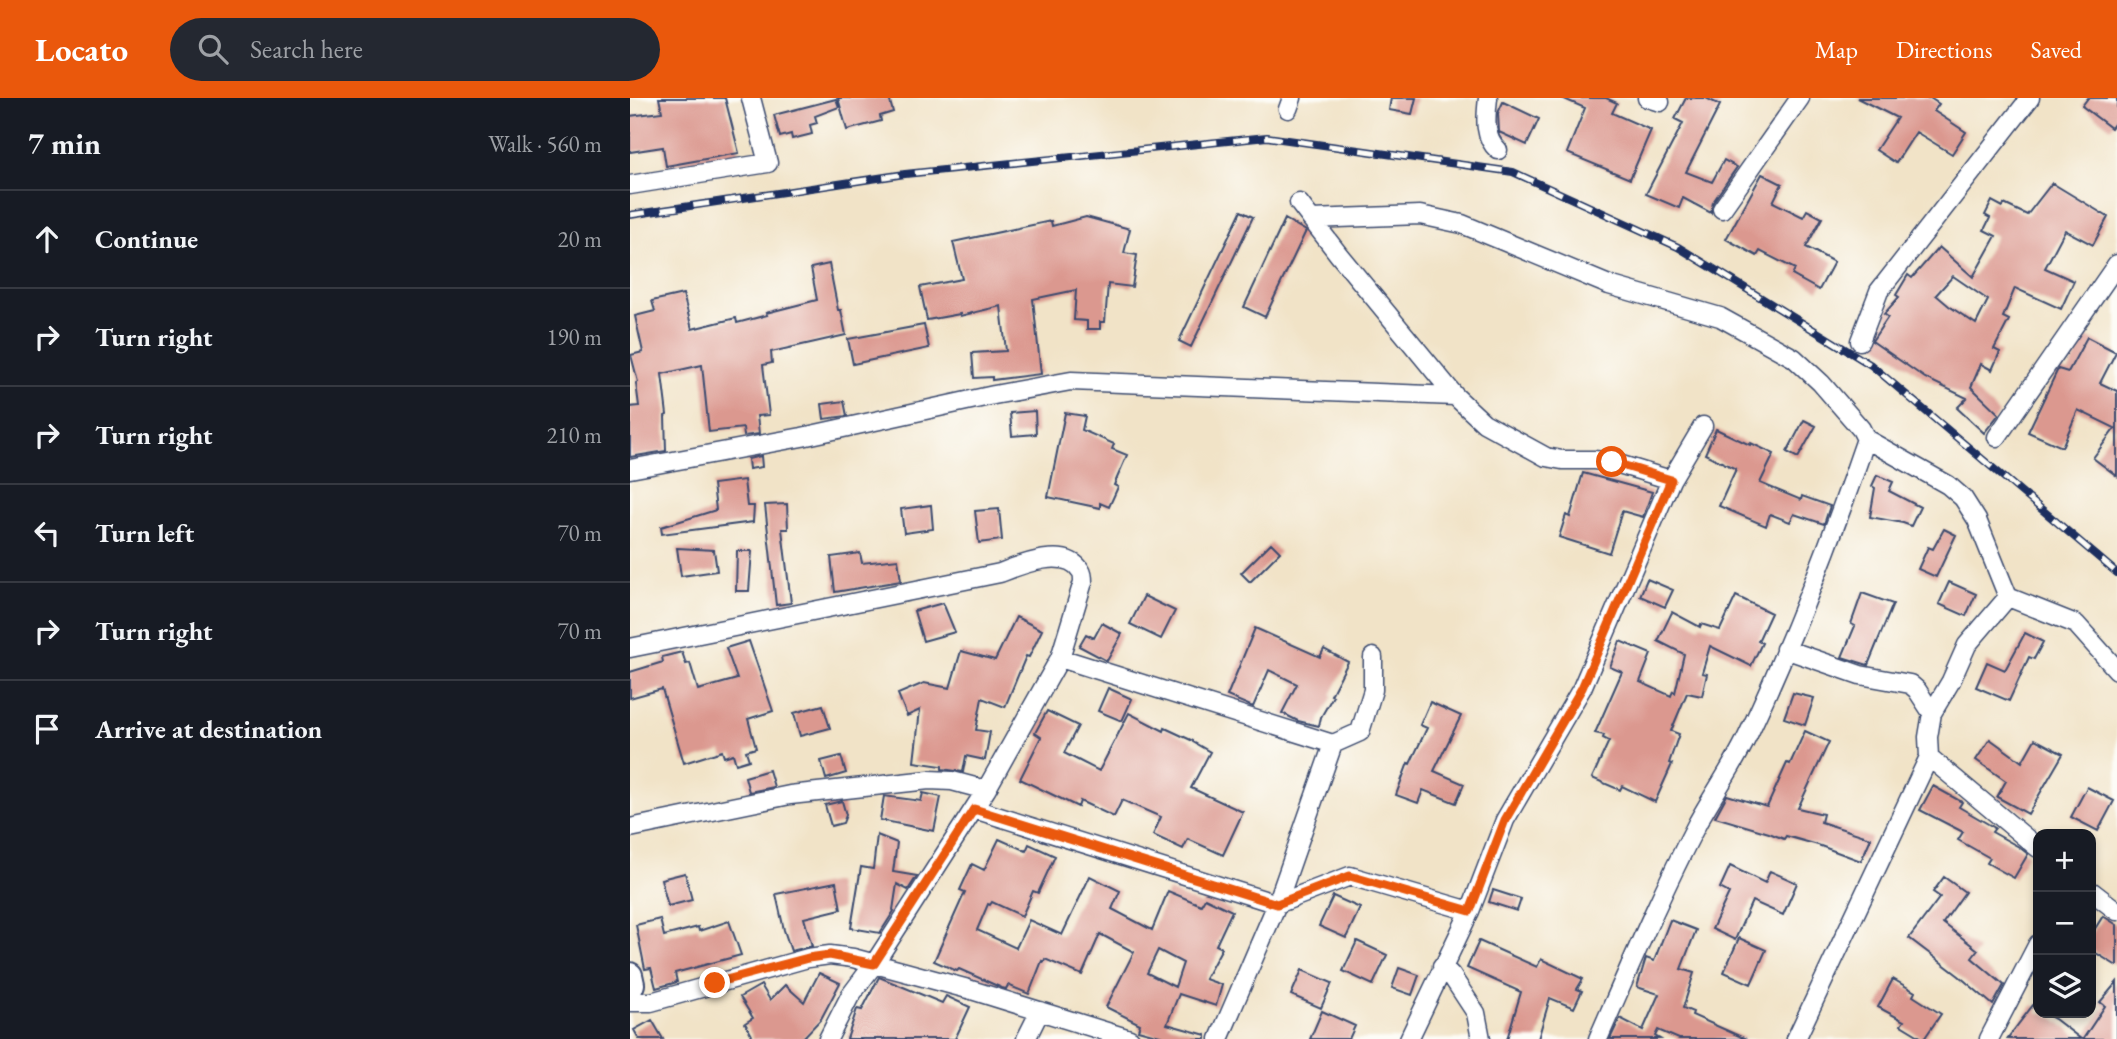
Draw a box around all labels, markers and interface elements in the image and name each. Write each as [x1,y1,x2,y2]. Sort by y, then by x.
search box [170,18,660,81]
text: Locato [35,28,128,71]
icon: search [194,30,232,68]
text: Search here [250,32,363,66]
text: Map [1815,34,1858,65]
text: Directions [1896,34,1993,65]
text: Saved [2031,34,2082,65]
text: 7 min [28,124,101,163]
text: Walk · 560 m [488,129,602,159]
icon: ahead [28,220,66,258]
text: Continue [95,222,198,256]
text: 20 m [557,224,602,254]
icon: right [28,318,66,356]
text: Turn right [95,320,213,354]
text: 190 m [546,322,602,352]
icon: right [28,416,66,454]
text: Turn right [95,418,213,452]
text: 210 m [546,420,602,450]
route start [1596,446,1627,477]
icon: left [28,514,66,552]
text: Turn left [95,516,194,550]
text: 70 m [557,518,602,548]
icon: right [28,612,66,650]
text: Turn right [95,614,213,648]
text: 70 m [557,616,602,646]
icon: arrive [28,710,66,748]
text: Arrive at destination [95,712,322,746]
map controls [2033,829,2096,1018]
button: + [2033,829,2096,892]
button: − [2033,892,2096,955]
button: layers [2033,955,2096,1018]
route end [699,967,730,998]

